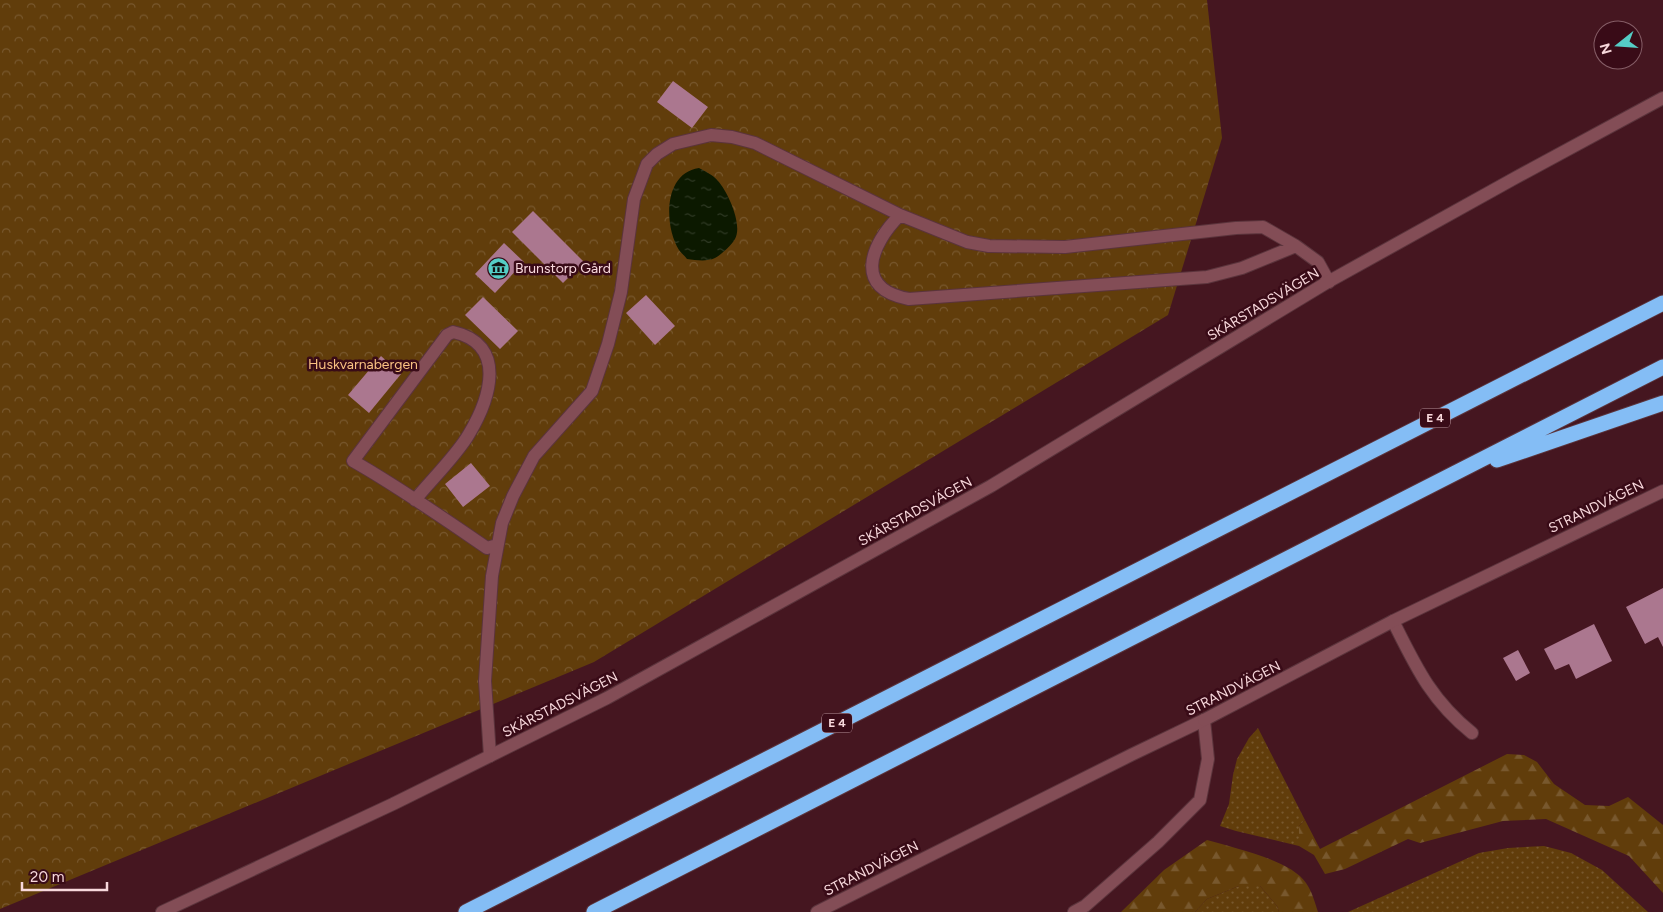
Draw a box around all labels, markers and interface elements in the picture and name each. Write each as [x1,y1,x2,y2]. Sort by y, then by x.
north arrow [1593,20,1643,70]
text: N [1596,41,1616,56]
museum icon: Brunstorp Gård [487,256,511,280]
place label: Brunstorp Gård [515,260,611,277]
street label: SKÄRSTADSVÄGEN [1204,264,1322,345]
park label: Huskvarnabergen [308,356,418,373]
road number: E 4 [1420,408,1450,428]
street label: SKÄRSTADSVÄGEN [855,473,975,550]
street label: STRANDVÄGEN [1546,476,1647,537]
street label: STRANDVÄGEN [1183,657,1283,720]
street label: SKÄRSTADSVÄGEN [500,668,621,741]
road number: E 4 [822,714,852,732]
street label: STRANDVÄGEN [821,837,921,900]
scale bar [22,860,108,892]
text: 20 m [30,868,64,886]

